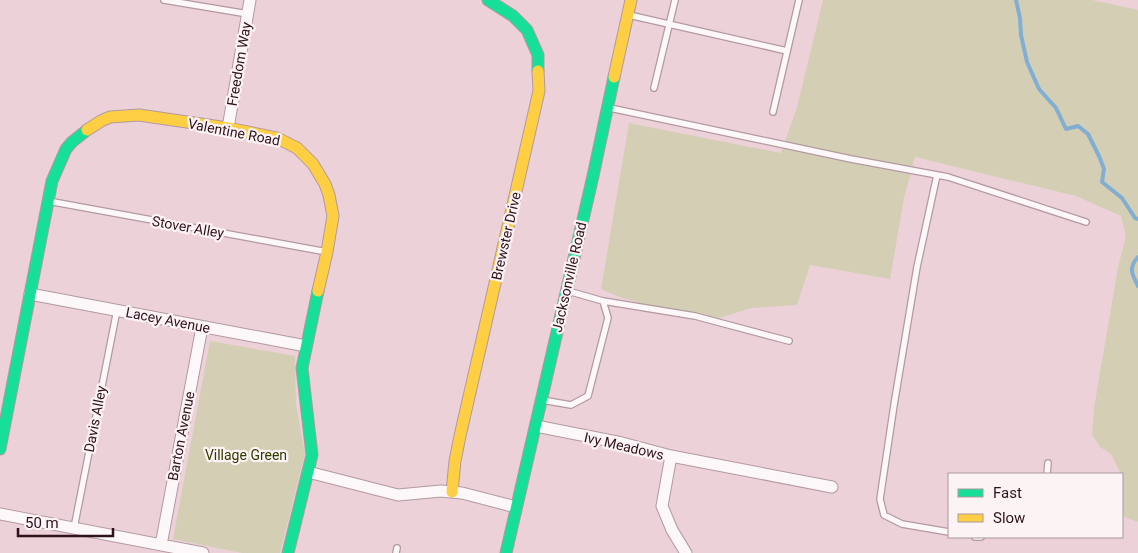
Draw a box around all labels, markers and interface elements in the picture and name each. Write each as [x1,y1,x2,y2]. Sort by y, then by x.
street label: Freedom Way [224,20,254,107]
street label: Valentine Road [187,115,281,149]
street label: Brewster Drive [488,190,524,282]
street label: Stover Alley [151,213,226,241]
street label: Jacksonville Road [549,220,589,334]
street label: Lacey Avenue [124,304,212,336]
street label: Davis Alley [81,384,109,454]
street label: Barton Avenue [164,390,198,482]
street label: Ivy Meadows [582,429,666,463]
park label: Village Green [205,447,287,463]
legend [948,473,1123,538]
text: Fast [993,484,1022,502]
scale bar [18,506,112,538]
text: Slow [993,509,1025,527]
text: 50 m [25,514,59,532]

